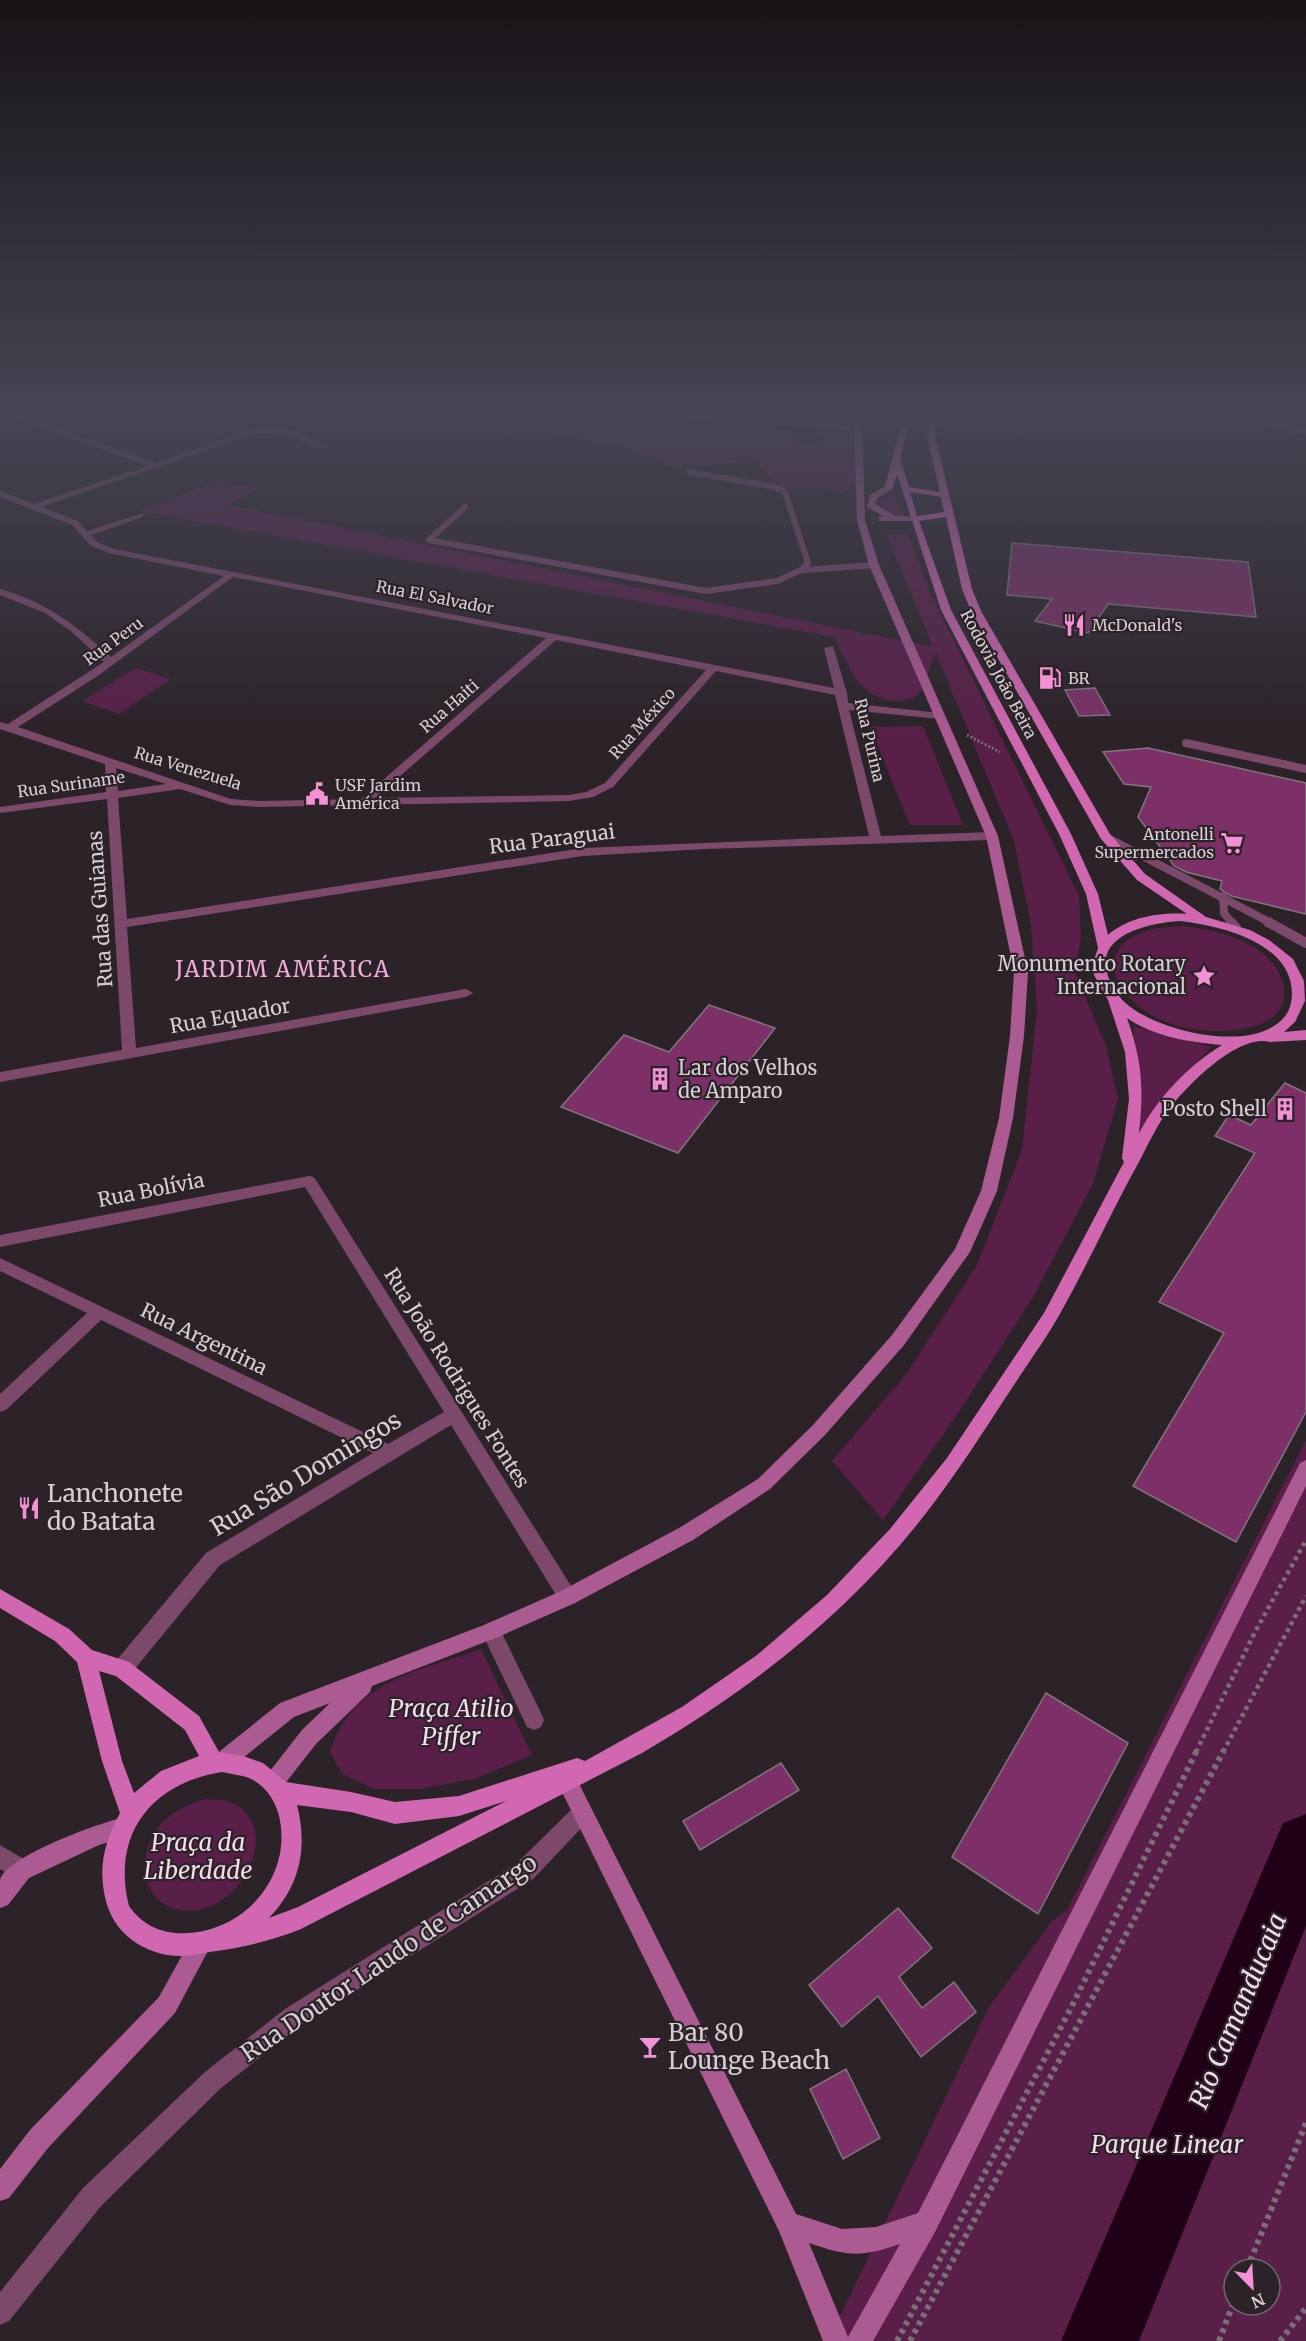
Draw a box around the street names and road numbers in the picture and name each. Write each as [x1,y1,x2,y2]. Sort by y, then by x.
street label: Rua El Salvador [374,576,496,618]
street label: Rodovia João Beira [956,606,1042,742]
street label: Rua Peru [79,613,147,669]
street label: Rua Haiti [416,675,482,737]
street label: Rua México [605,683,679,763]
street label: Rua Purina [851,696,889,784]
street label: Rua Venezuela [132,742,244,794]
street label: Rua Suriname [16,767,126,801]
street label: Rua Paraguai [488,818,616,859]
street label: Rua das Guianas [82,830,117,988]
street label: Rua Equador [167,993,292,1038]
street label: Rua Bolívia [95,1167,207,1212]
street label: Rua João Rodrigues Fontes [379,1263,535,1492]
street label: Rua Argentina [137,1297,272,1380]
street label: Rua São Domingos [205,1404,407,1543]
street label: Rua Doutor Laudo de Camargo [235,1847,543,2068]

